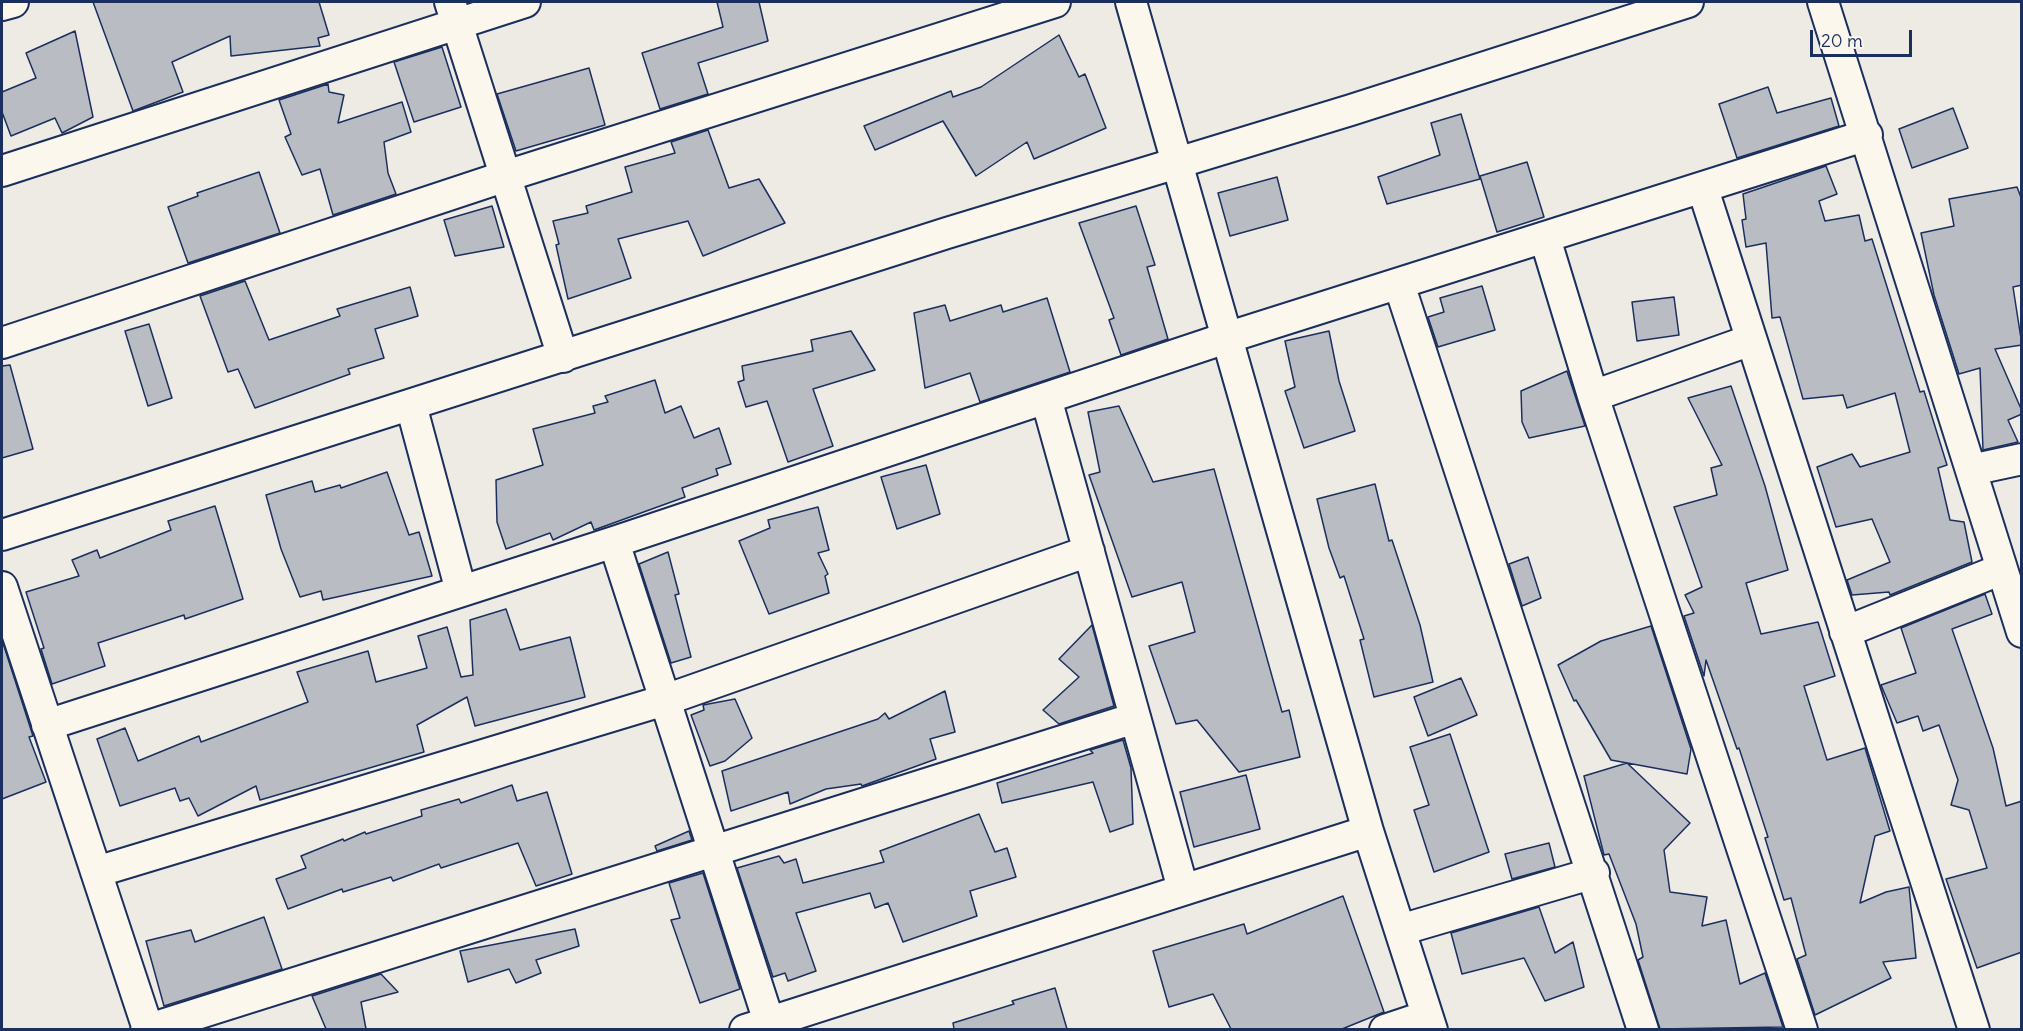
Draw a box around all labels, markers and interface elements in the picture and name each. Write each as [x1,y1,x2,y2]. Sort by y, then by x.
scale bar [1813,18,1915,56]
text: 20 m [1821,29,1863,52]

